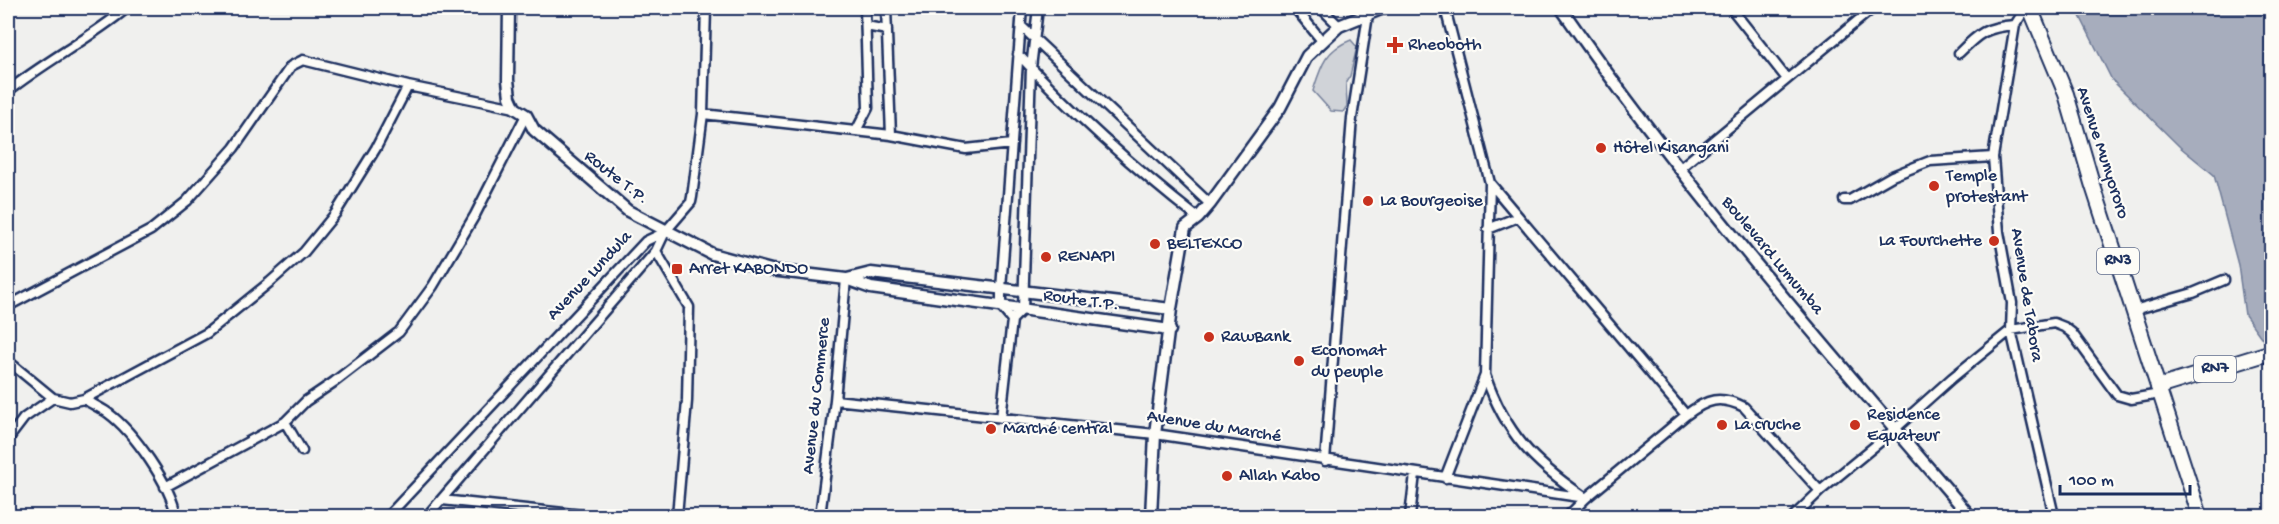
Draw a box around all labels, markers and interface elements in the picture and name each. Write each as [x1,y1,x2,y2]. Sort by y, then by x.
place label: Rheoboth [1408,35,1482,56]
marker: Rheoboth [1386,36,1404,54]
street label: Avenue Munyororo [2071,84,2133,222]
place label: Hôtel Kisangani [1613,138,1729,159]
marker: Hôtel Kisangani [1594,141,1608,155]
street label: Route T.P. [579,146,653,210]
place label: Temple protestant [1945,166,2029,208]
marker: Temple protestant [1927,179,1941,193]
place label: La Bourgeoise [1380,191,1484,212]
street label: Boulevard Lumumba [1716,192,1828,320]
marker: La Bourgeoise [1361,194,1375,208]
street label: Avenue Lundula [543,226,638,325]
street label: Avenue de Tabora [2005,227,2047,364]
place label: La Fourchette [1879,231,1983,252]
place label: BELTEXCO [1166,234,1242,255]
marker: La Fourchette [1987,234,2001,248]
marker: BELTEXCO [1148,237,1162,251]
place label: RENAPI [1058,247,1115,268]
road number: RN3 [2097,248,2139,274]
marker: RENAPI [1039,250,1053,264]
place label: Arret KABONDO [689,259,808,280]
marker: Arret KABONDO [670,262,684,276]
street label: Route T.P. [1042,285,1120,317]
street label: Avenue du Commerce [798,316,836,475]
place label: RawBank [1221,327,1292,348]
marker: RawBank [1202,330,1216,344]
place label: Economat du peuple [1311,341,1387,383]
marker: Economat du peuple [1292,354,1306,368]
road number: RN7 [2194,356,2236,382]
place label: Residence Equateur [1867,405,1941,447]
street label: Avenue du Marché [1145,406,1283,448]
place label: La cruche [1734,415,1802,436]
marker: La cruche [1715,418,1729,432]
marker: Residence Equateur [1848,418,1862,432]
place label: Marché central [1003,419,1113,440]
marker: Marché central [984,422,998,436]
scale bar [2060,458,2190,496]
place label: Allah Kabo [1239,466,1320,487]
marker: Allah Kabo [1220,469,1234,483]
text: 100 m [2068,471,2114,492]

